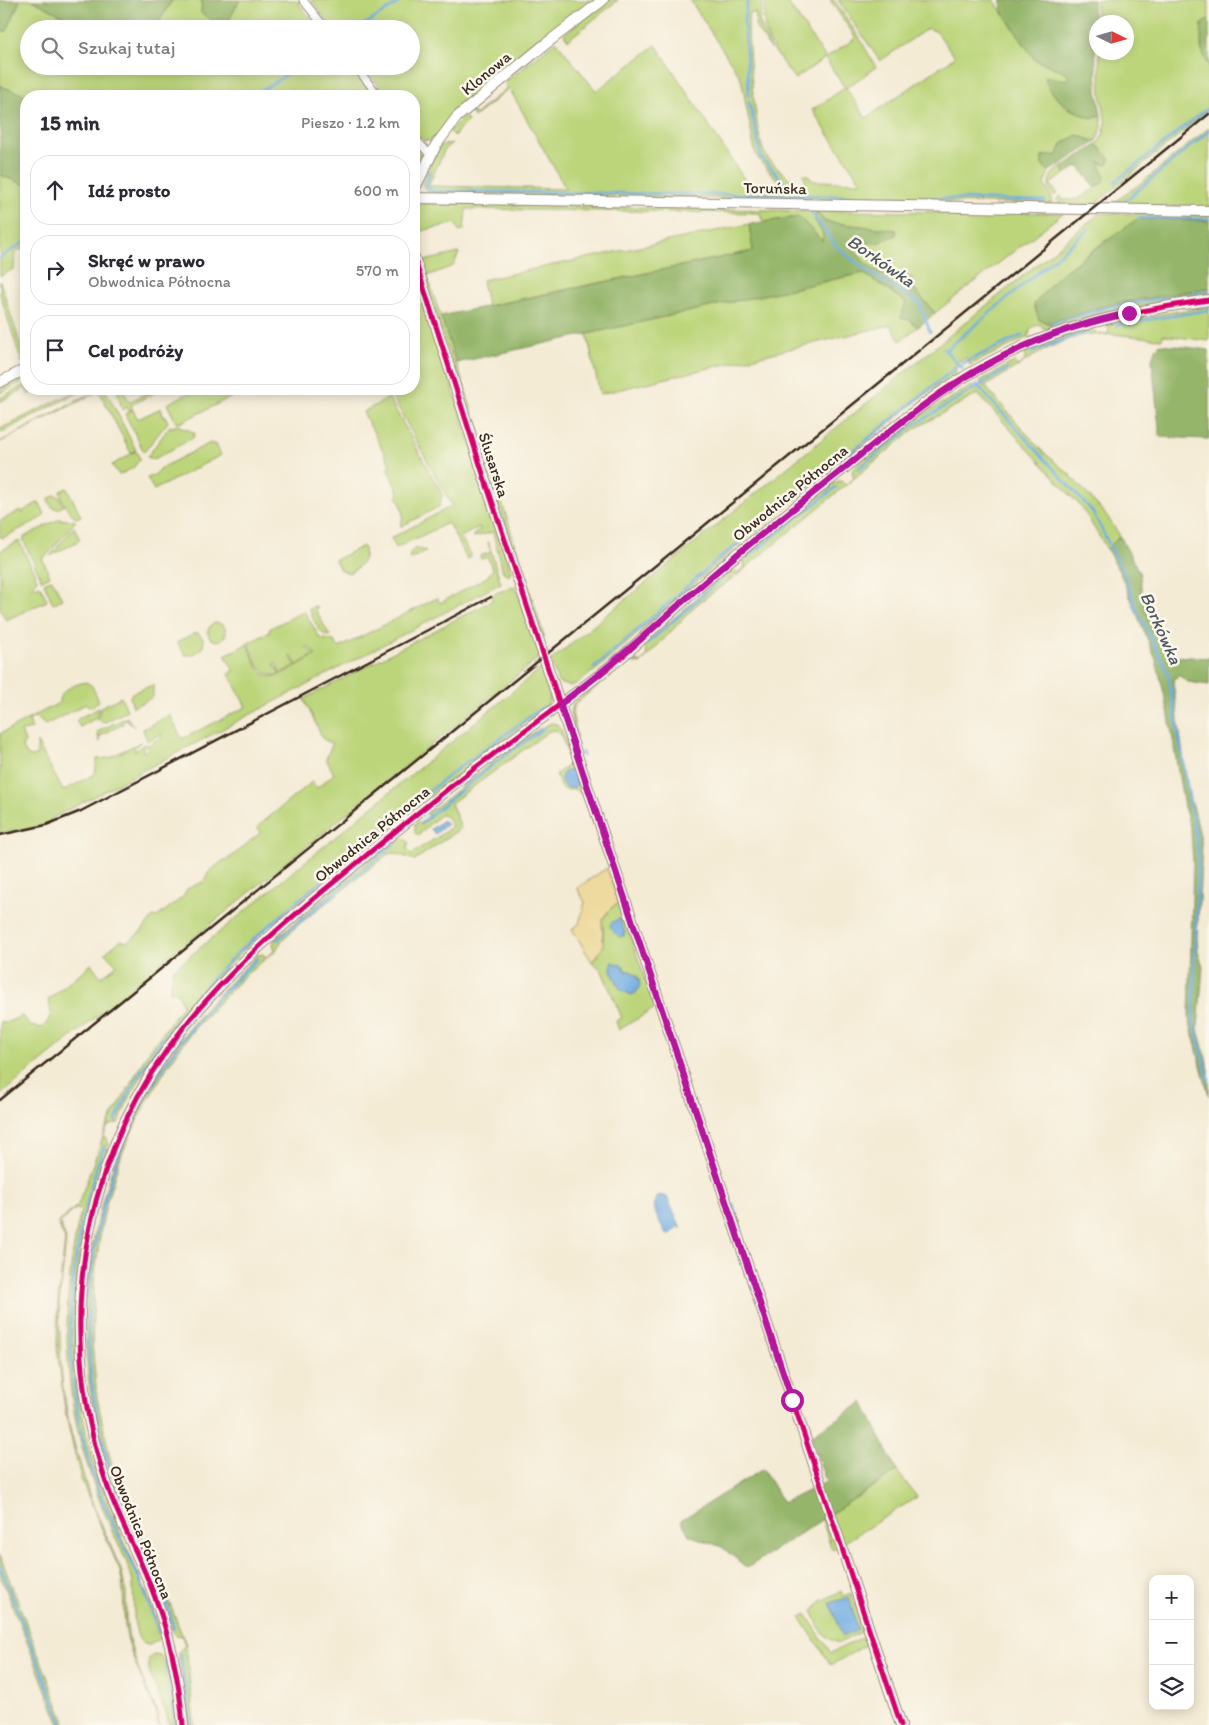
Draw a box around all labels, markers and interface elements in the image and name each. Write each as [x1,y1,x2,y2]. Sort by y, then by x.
north arrow [1089,15,1134,60]
search box [20,20,420,75]
icon: search [38,34,66,62]
text: Szukaj tutaj [78,36,175,59]
street label: Klonowa [457,46,515,99]
text: 15 min [40,110,100,135]
text: Pieszo · 1.2 km [301,113,400,132]
icon: ahead [41,176,69,204]
street label: Toruńska [743,178,808,198]
text: Idź prosto [88,179,171,202]
text: 600 m [354,181,399,200]
water label: Borkówka [843,230,920,293]
text: Skręć w prawo [88,249,205,272]
icon: right [41,256,69,284]
text: 570 m [356,261,399,280]
text: Obwodnica Północna [88,272,231,291]
route end [1118,302,1141,325]
icon: arrive [41,336,69,364]
text: Cel podróży [88,339,183,362]
street label: Ślusarska [475,430,514,501]
street label: Obwodnica Północna [729,441,851,545]
water label: Borkówka [1135,588,1187,669]
street label: Obwodnica Północna [311,782,433,886]
route start [781,1389,804,1412]
street label: Obwodnica Północna [105,1462,177,1602]
map controls [1149,1575,1194,1710]
button: + [1149,1575,1194,1620]
button: − [1149,1620,1194,1665]
button: layers [1149,1665,1194,1710]

